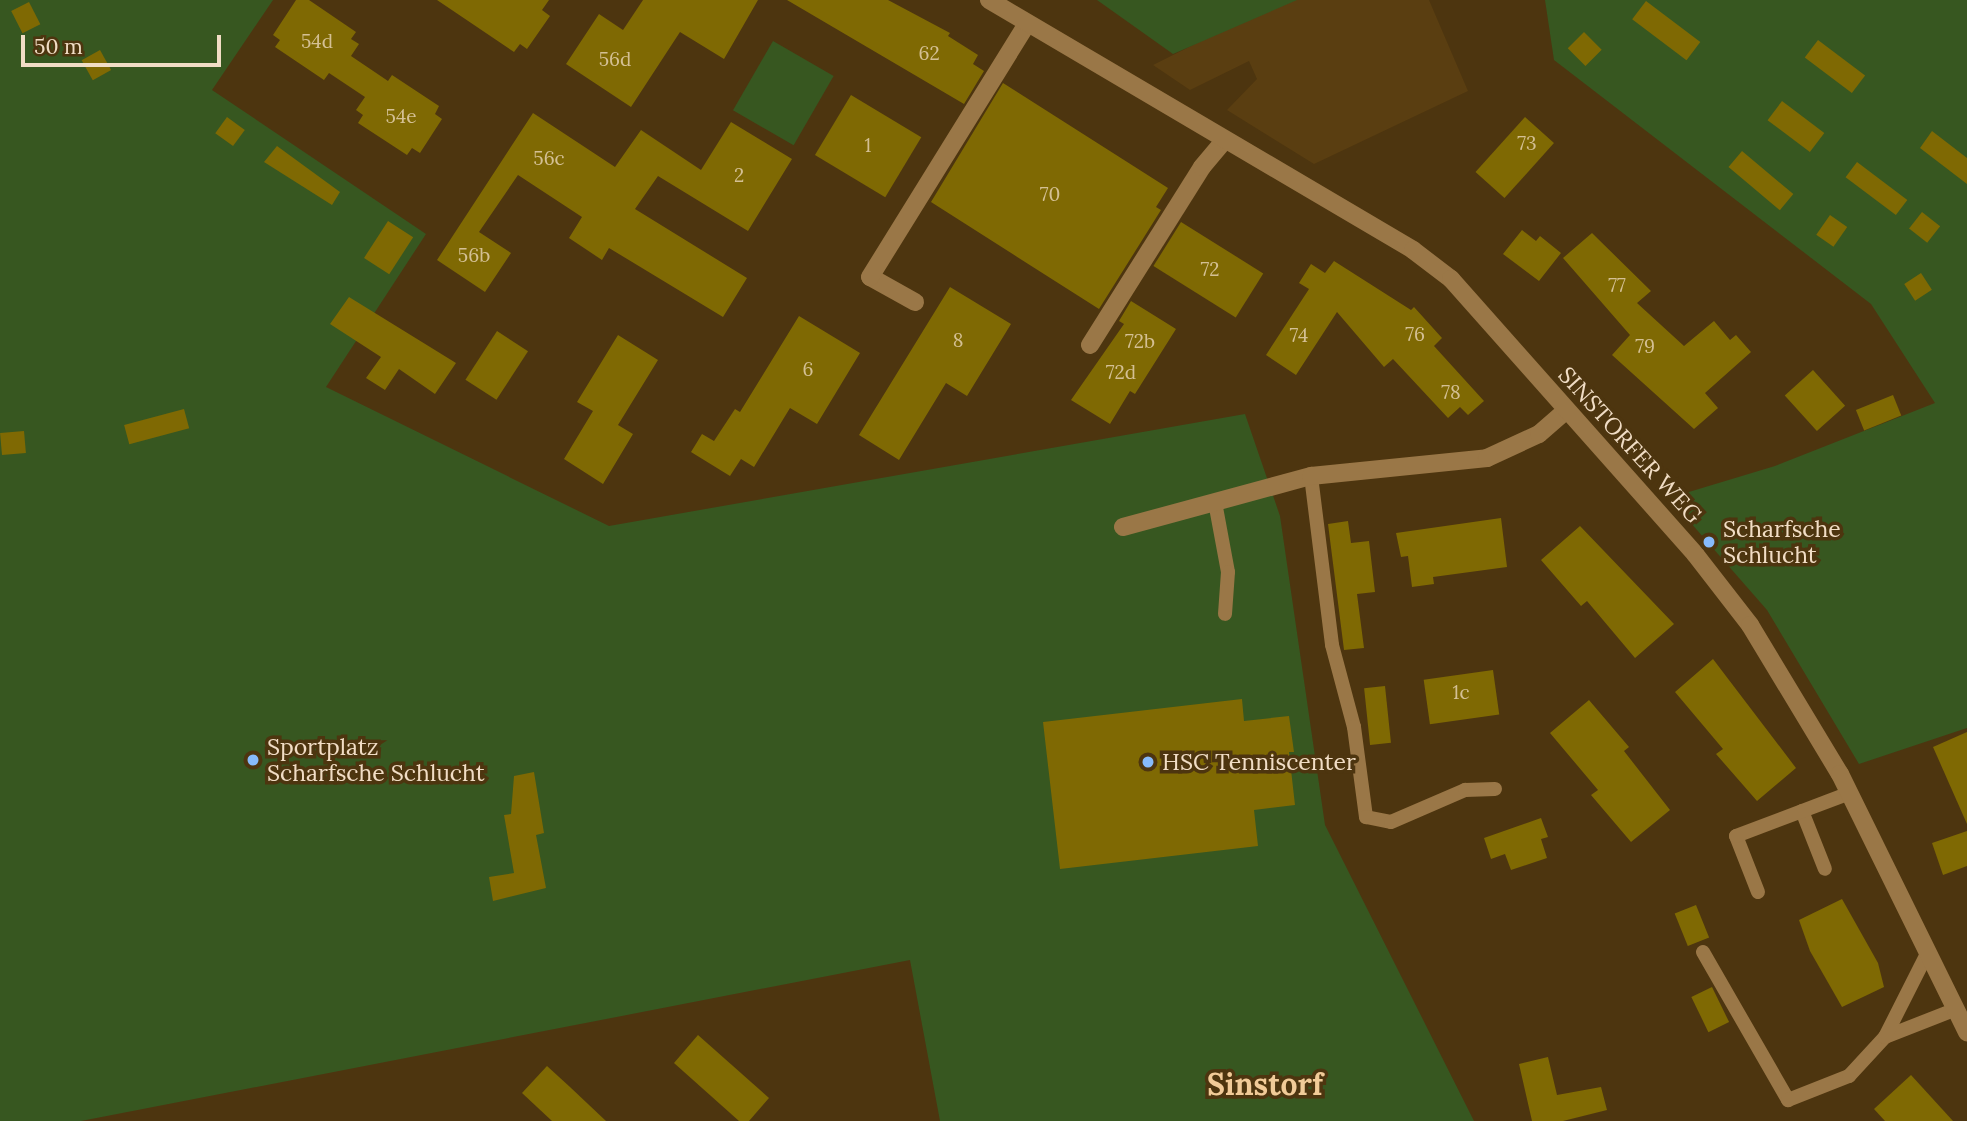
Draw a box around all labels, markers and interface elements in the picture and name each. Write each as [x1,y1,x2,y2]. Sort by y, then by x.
scale bar [24,21,224,65]
house number: 54d [301,31,333,53]
text: 50 m [34,33,83,60]
house number: 62 [918,43,940,65]
house number: 56d [599,49,631,71]
house number: 54e [386,106,416,128]
house number: 73 [1517,133,1537,155]
house number: 1 [865,135,871,157]
house number: 56c [533,148,565,170]
house number: 2 [734,165,744,187]
house number: 70 [1040,184,1060,206]
house number: 56b [458,245,490,267]
house number: 72 [1201,259,1219,281]
house number: 77 [1608,275,1626,297]
house number: 76 [1405,324,1425,346]
house number: 74 [1290,325,1308,347]
house number: 8 [953,330,963,352]
house number: 72b [1125,331,1155,353]
house number: 79 [1635,336,1655,358]
house number: 6 [803,359,813,381]
street label: SINSTORFER WEG [1553,361,1707,529]
house number: 72d [1106,362,1136,384]
house number: 78 [1441,382,1461,404]
place label: Scharfsche Schlucht [1723,515,1841,569]
marker: Scharfsche Schlucht [1701,534,1717,550]
house number: 1c [1452,682,1470,704]
place label: Sportplatz Scharfsche Schlucht [267,733,485,787]
place label: HSC Tenniscenter [1162,748,1356,776]
marker: Sportplatz Scharfsche Schlucht [245,752,261,768]
marker: HSC Tenniscenter [1140,754,1156,770]
district label: Sinstorf [1207,1066,1323,1102]

